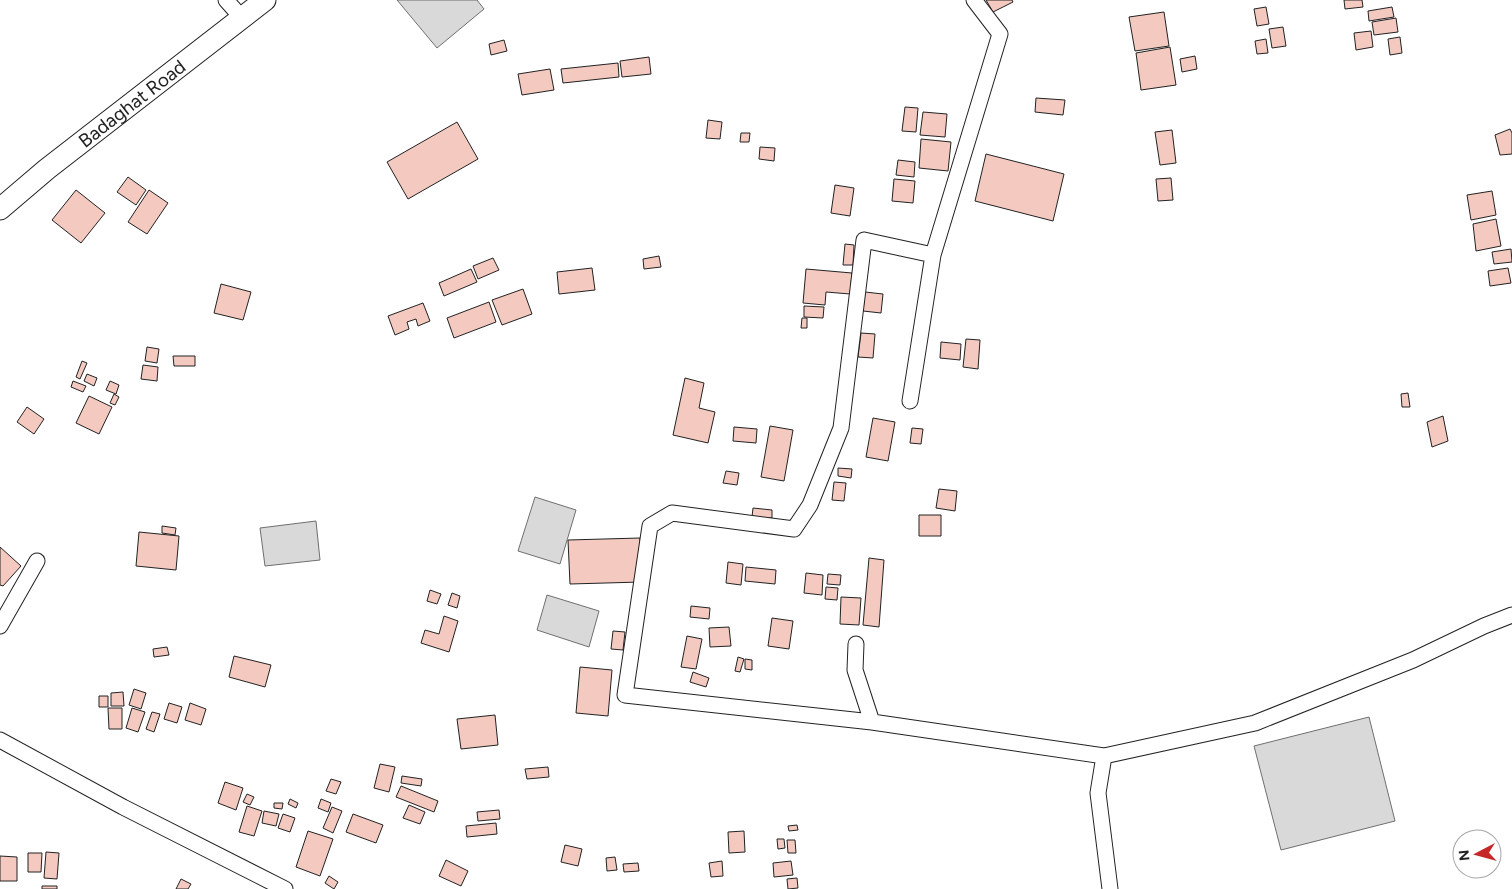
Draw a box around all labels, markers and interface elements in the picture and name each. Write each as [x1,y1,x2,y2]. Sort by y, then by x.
street label: Badaghat Road [74,55,190,152]
north arrow [1452,829,1502,879]
text: N [1456,849,1474,862]

